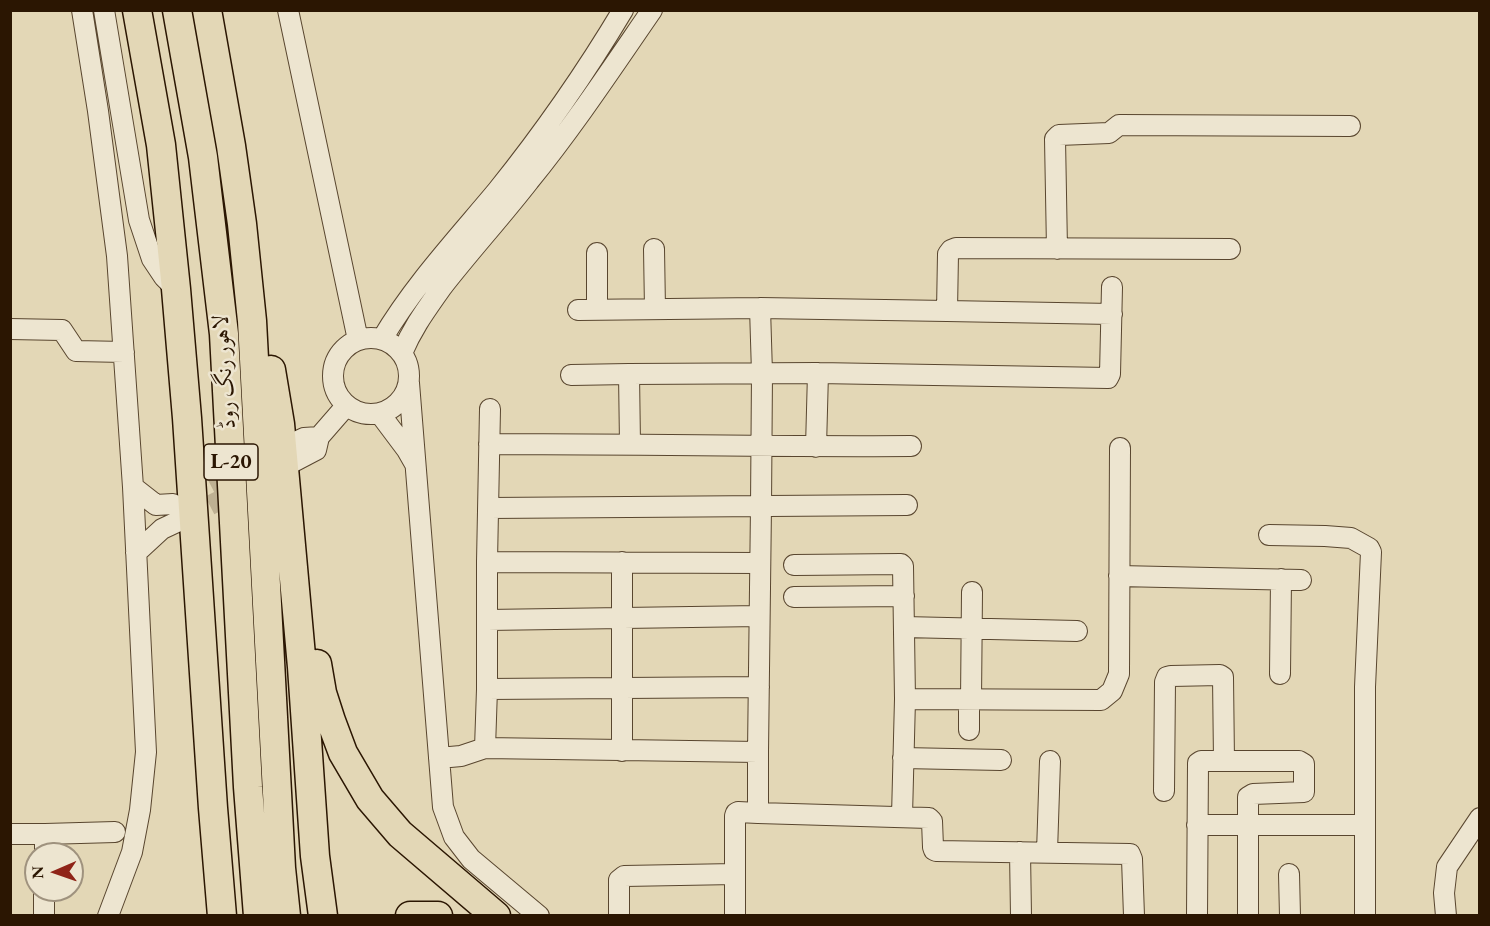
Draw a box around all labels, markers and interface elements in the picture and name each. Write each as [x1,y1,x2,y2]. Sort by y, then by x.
street label: لاہور رنگ روڈ [208,314,242,430]
road number: L-20 [204,444,258,480]
north arrow [24,842,84,902]
text: N [27,866,48,879]

